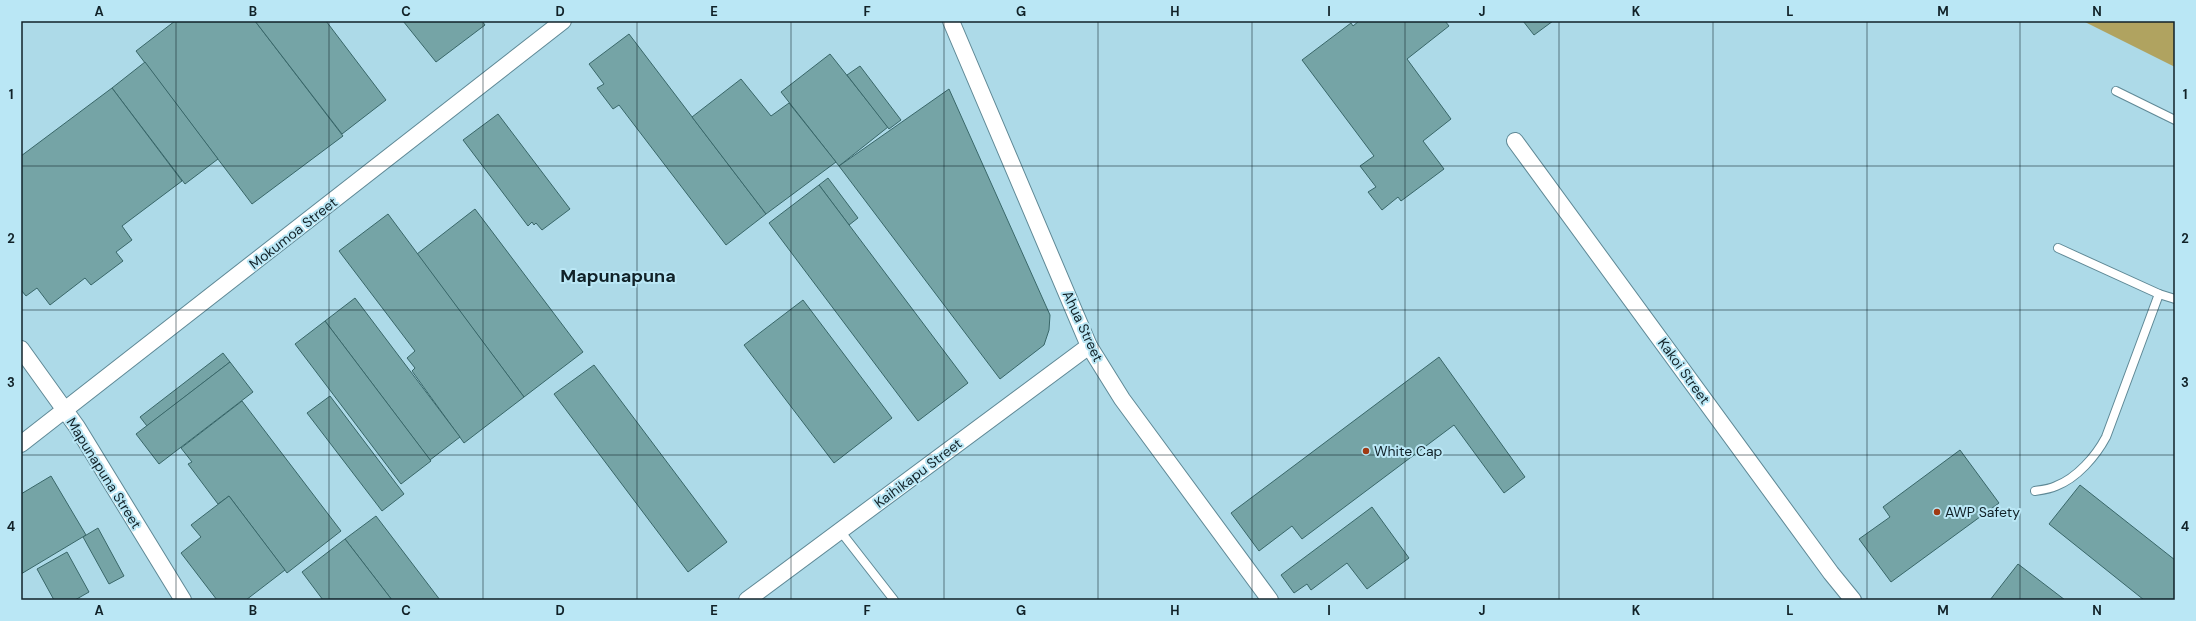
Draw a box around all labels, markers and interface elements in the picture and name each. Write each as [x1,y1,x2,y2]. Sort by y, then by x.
text: A [94,3,104,20]
text: B [249,3,257,20]
text: C [401,3,411,20]
text: D [555,3,565,20]
text: E [710,3,718,20]
text: F [863,3,871,20]
text: G [1016,3,1026,20]
text: H [1170,3,1180,20]
text: I [1327,3,1331,20]
text: J [1478,3,1486,20]
text: K [1632,3,1641,20]
text: L [1786,3,1794,20]
text: M [1937,3,1949,20]
text: N [2092,3,2102,20]
text: 1 [9,86,13,103]
text: 1 [2183,86,2187,103]
street label: Mokumoa Street [245,193,341,273]
text: 2 [7,230,15,247]
text: 2 [2181,230,2189,247]
district label: Mapunapuna [560,264,676,288]
street label: Ahua Street [1059,288,1107,364]
street label: Kakoi Street [1654,335,1714,407]
text: 3 [7,374,15,391]
text: 3 [2181,374,2189,391]
street label: Mapunapuna Street [63,414,145,532]
street label: Kaihikapu Street [871,434,965,512]
place label: White Cap [1374,442,1443,460]
marker: White Cap [1361,446,1371,456]
place label: AWP Safety [1945,503,2020,521]
marker: AWP Safety [1932,507,1942,517]
text: 4 [7,518,15,535]
text: 4 [2181,518,2189,535]
text: A [94,602,104,619]
text: B [249,602,257,619]
text: C [401,602,411,619]
text: D [555,602,565,619]
text: E [710,602,718,619]
text: F [863,602,871,619]
text: G [1016,602,1026,619]
text: H [1170,602,1180,619]
text: I [1327,602,1331,619]
text: J [1478,602,1486,619]
text: K [1632,602,1641,619]
text: L [1786,602,1794,619]
text: M [1937,602,1949,619]
text: N [2092,602,2102,619]

